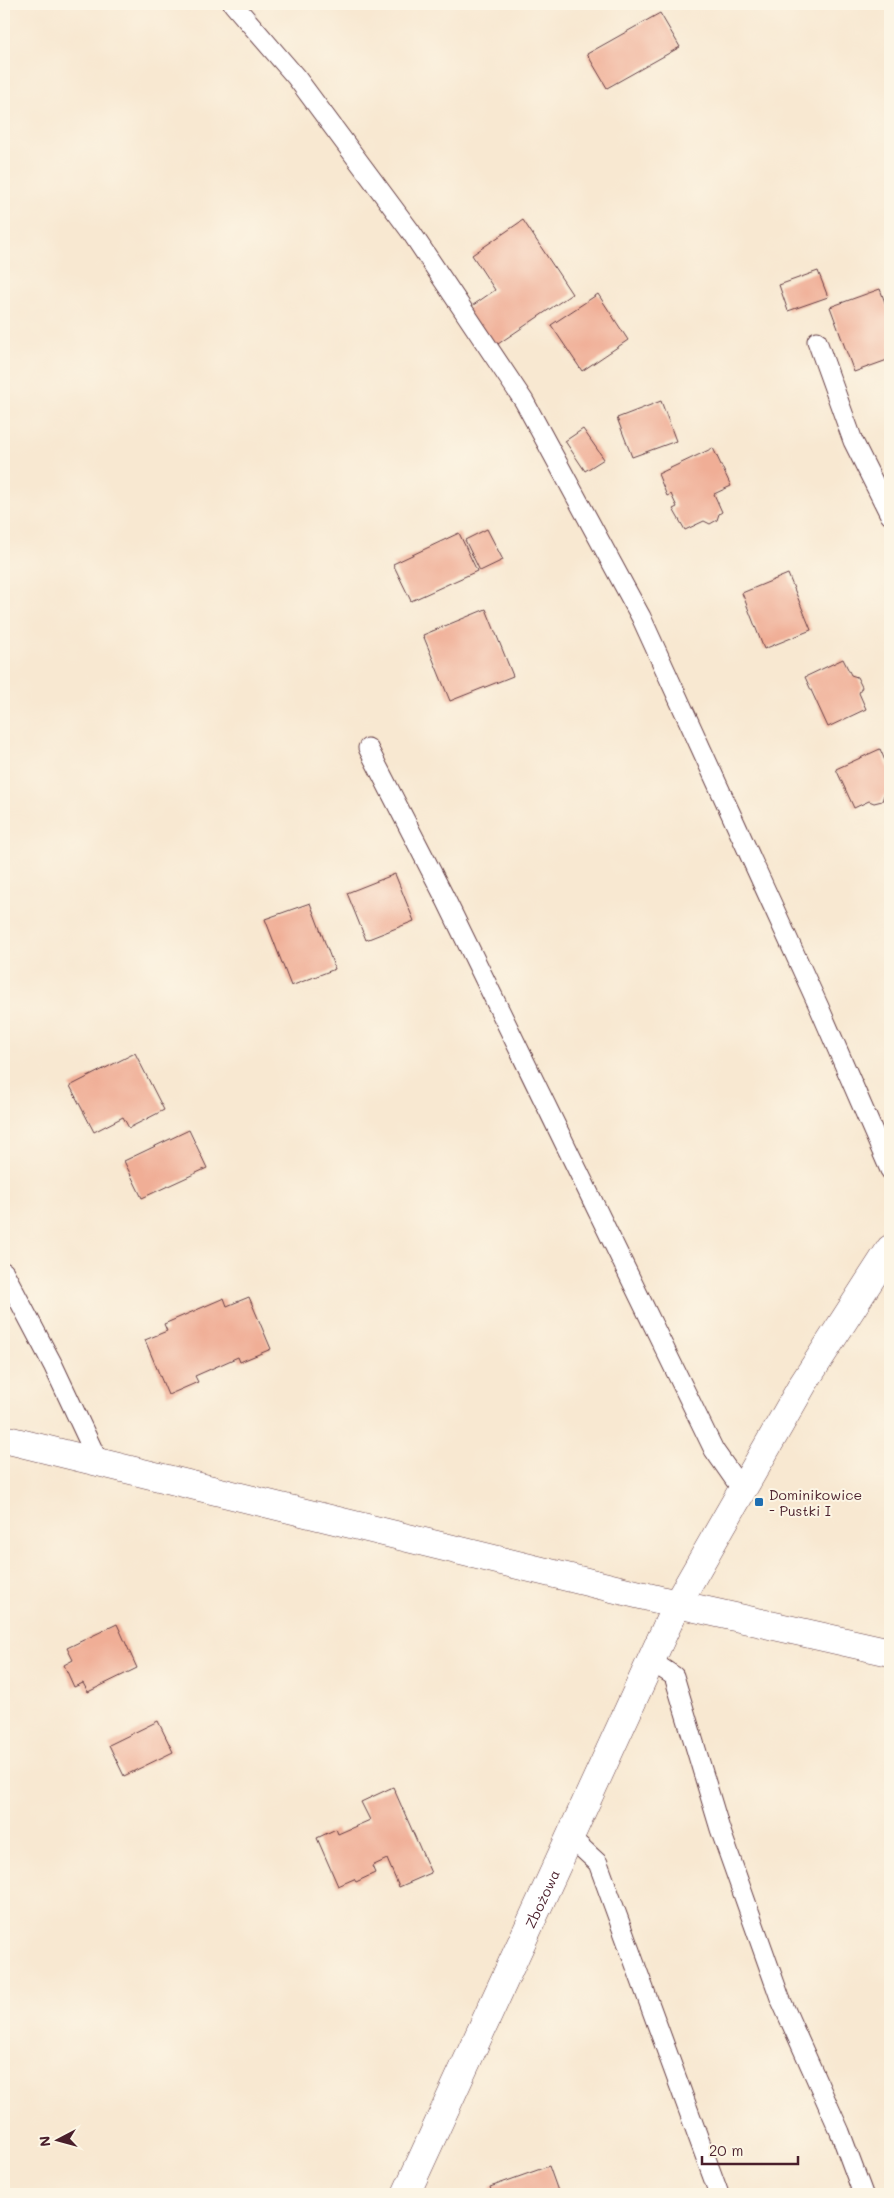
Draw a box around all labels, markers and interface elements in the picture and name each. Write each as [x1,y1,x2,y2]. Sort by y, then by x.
place label: Dominikowice - Pustki I [769,1485,862,1520]
marker: Dominikowice - Pustki I [753,1496,765,1508]
street label: Zbożowa [520,1866,563,1931]
north arrow [32,2116,82,2166]
scale bar [702,2133,798,2165]
text: N [35,2135,55,2148]
text: 20 m [709,2140,743,2160]

